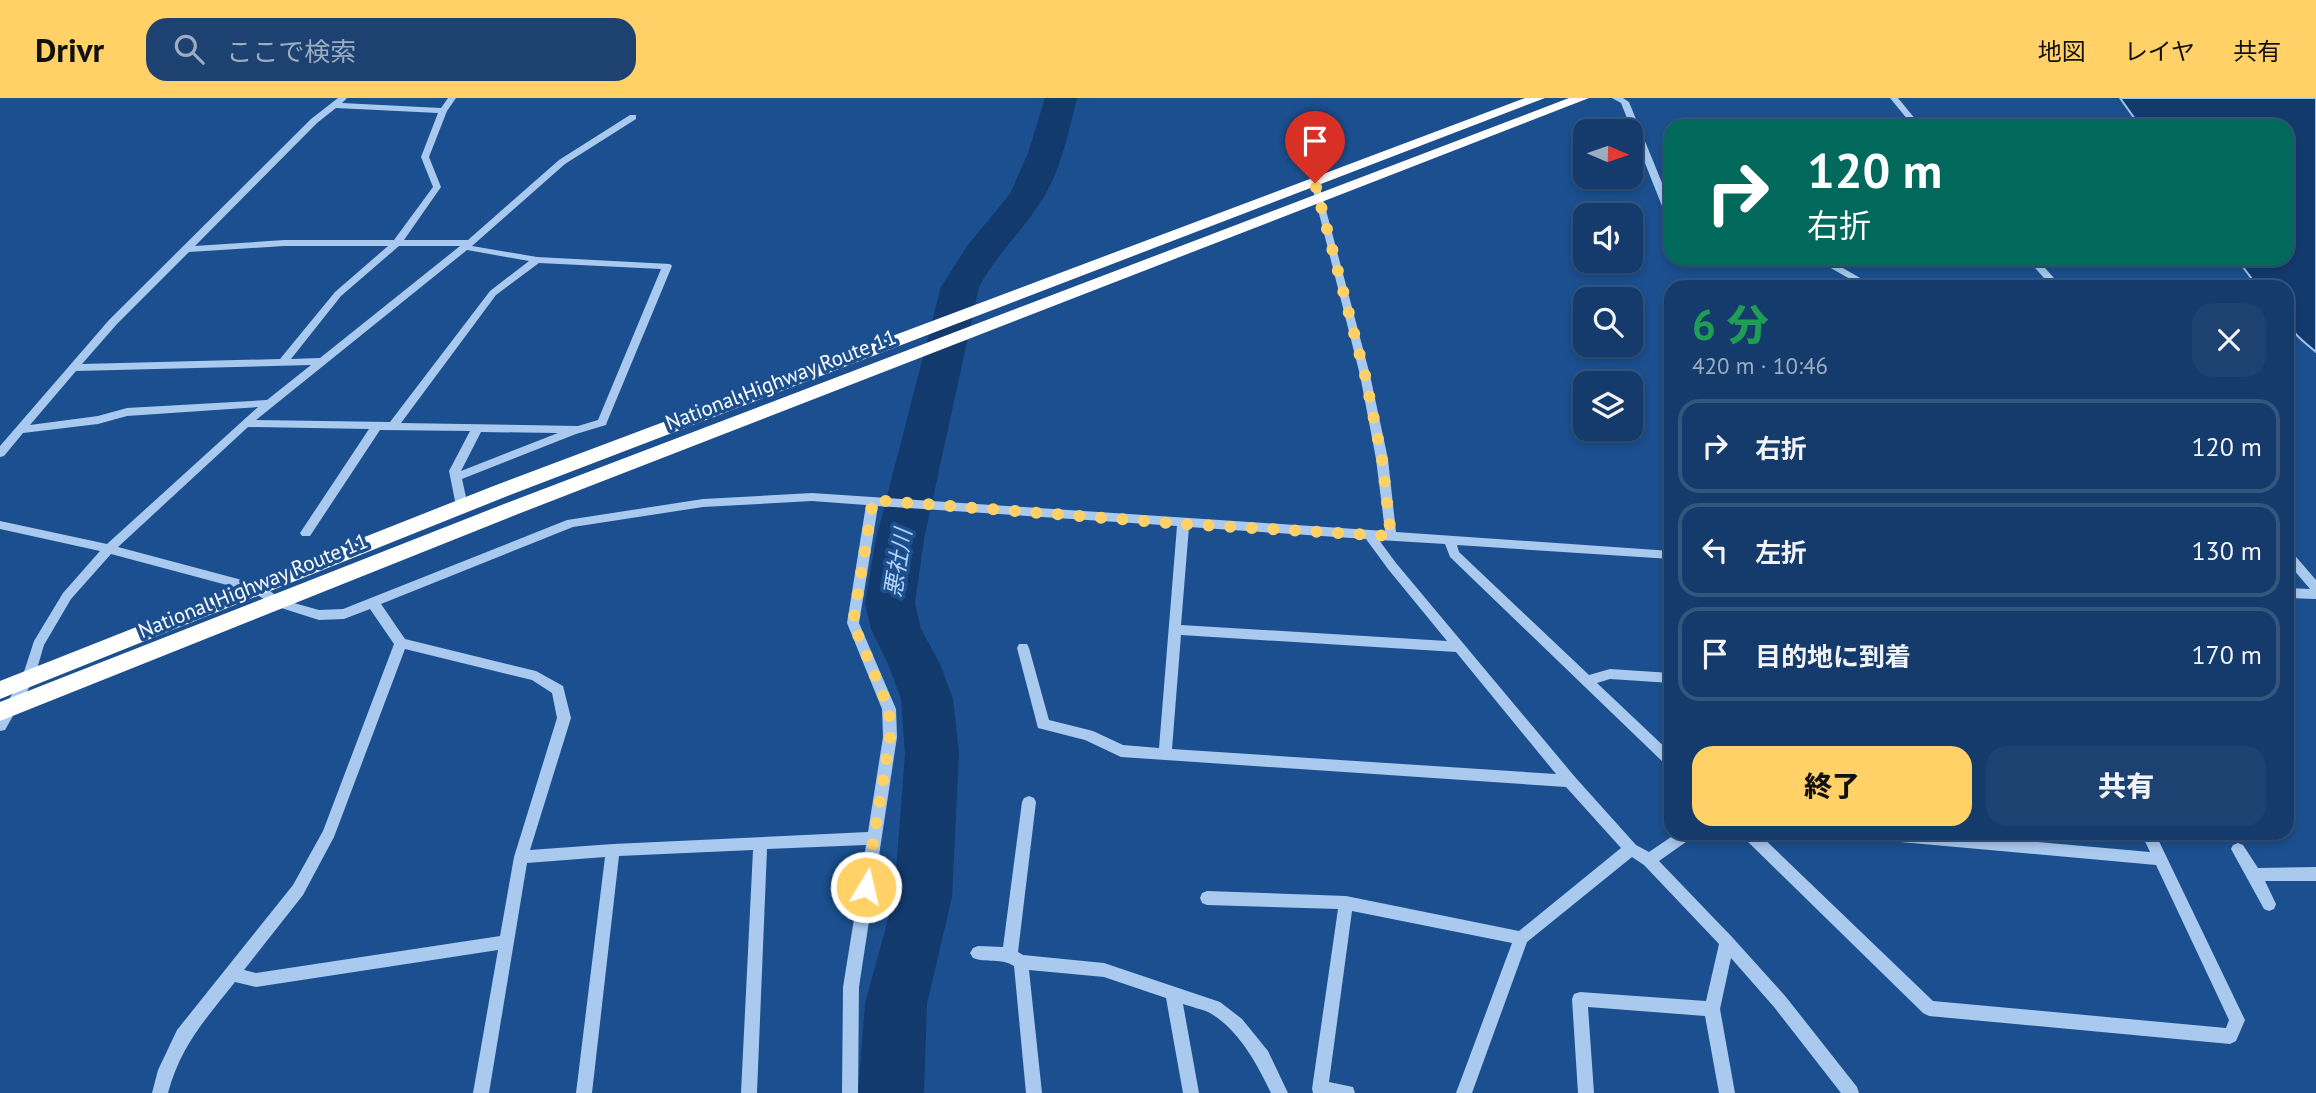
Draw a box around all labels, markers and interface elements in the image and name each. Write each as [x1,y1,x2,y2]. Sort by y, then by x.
search box [146,18,636,81]
text: Drivr [35,28,104,71]
icon: search [170,30,208,68]
text: ここで検索 [226,35,356,68]
text: 地図 [2038,36,2086,67]
text: レイヤ [2124,36,2195,67]
text: 共有 [2233,36,2281,67]
pin [1285,111,1345,183]
north arrow [1573,119,1643,189]
map controls [1573,119,1643,441]
icon: arrive [1296,122,1334,160]
text: 120 m [1807,138,1942,202]
icon: right [1692,147,1783,238]
button: sound [1573,203,1643,273]
text: 右折 [1807,204,1871,246]
button: search [1573,287,1643,357]
text: 6 分 [1692,297,1768,352]
button: close [2192,303,2266,377]
street label: National Highway Route 11 [661,323,900,436]
text: 420 m · 10:46 [1692,351,1828,380]
button: layers [1573,371,1643,441]
icon: right [1696,427,1734,465]
text: 120 m [2191,430,2262,463]
text: 右折 [1755,432,1807,465]
water label: 悪社川 [878,524,918,599]
street label: National Highway Route 11 [134,527,372,644]
icon: left [1696,531,1734,569]
text: 130 m [2191,534,2262,567]
text: 左折 [1755,536,1807,569]
icon: arrive [1696,635,1734,673]
text: 170 m [2191,638,2262,671]
text: 目的地に到着 [1755,640,1911,673]
button: 終了 [1692,746,1972,826]
button: 共有 [1986,746,2266,826]
position arrow [829,850,903,924]

